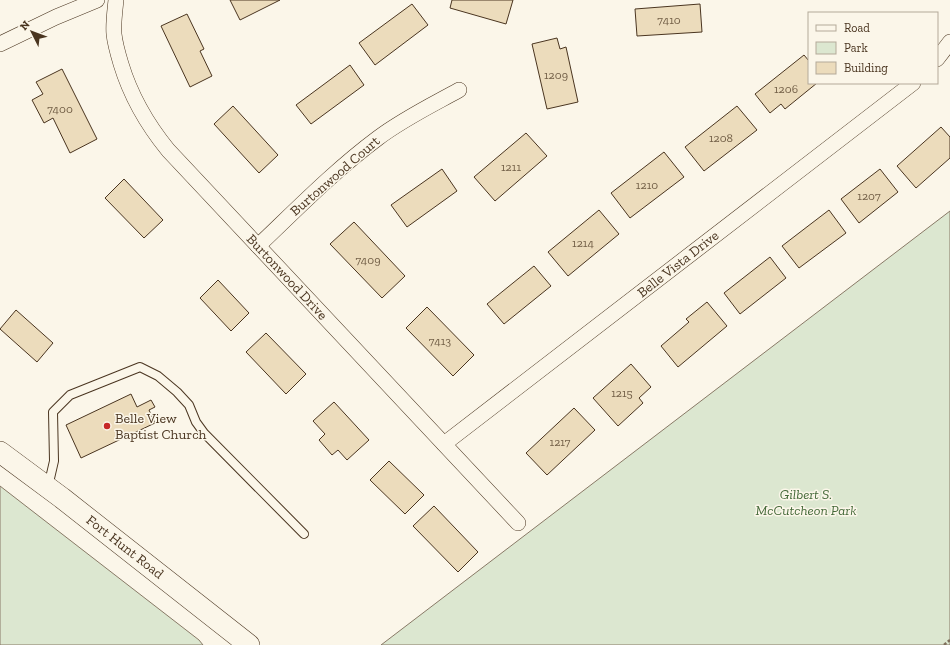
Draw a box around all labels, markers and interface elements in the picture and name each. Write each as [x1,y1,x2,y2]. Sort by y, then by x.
north arrow [12,12,52,52]
legend [808,12,938,84]
house number: 7410 [657,13,681,27]
text: N [17,18,33,33]
text: Road [844,21,870,35]
text: Park [844,41,869,55]
text: Building [844,61,888,75]
house number: 1209 [544,68,568,82]
house number: 1206 [774,82,798,96]
house number: 7400 [47,102,73,116]
house number: 1208 [709,131,733,145]
street label: Burtonwood Court [287,132,384,220]
house number: 1211 [501,160,521,174]
house number: 1210 [636,178,658,192]
house number: 1207 [857,189,881,203]
street label: Belle Vista Drive [634,227,722,301]
street label: Burtonwood Drive [243,231,331,324]
house number: 1214 [572,236,594,250]
house number: 7409 [355,253,381,267]
house number: 7413 [429,334,451,348]
house number: 1215 [611,386,633,400]
place label: Belle View Baptist Church [115,410,207,443]
marker: Belle View Baptist Church [102,421,112,431]
house number: 1217 [550,435,571,449]
park label: Gilbert S. McCutcheon Park [756,486,856,519]
street label: Fort Hunt Road [83,511,167,583]

